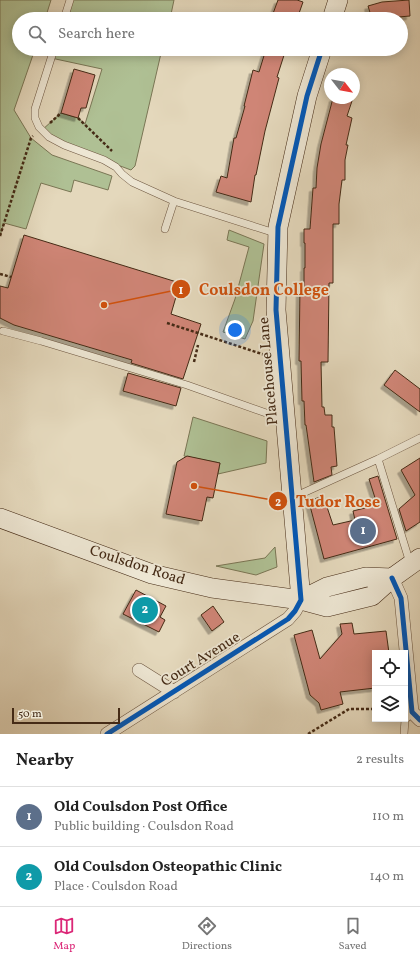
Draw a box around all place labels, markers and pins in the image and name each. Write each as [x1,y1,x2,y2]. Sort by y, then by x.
callout: Coulsdon College [171,275,337,303]
callout: Tudor Rose [268,487,388,515]
pin: 1 [350,516,376,546]
pin: 2 [132,595,158,625]

